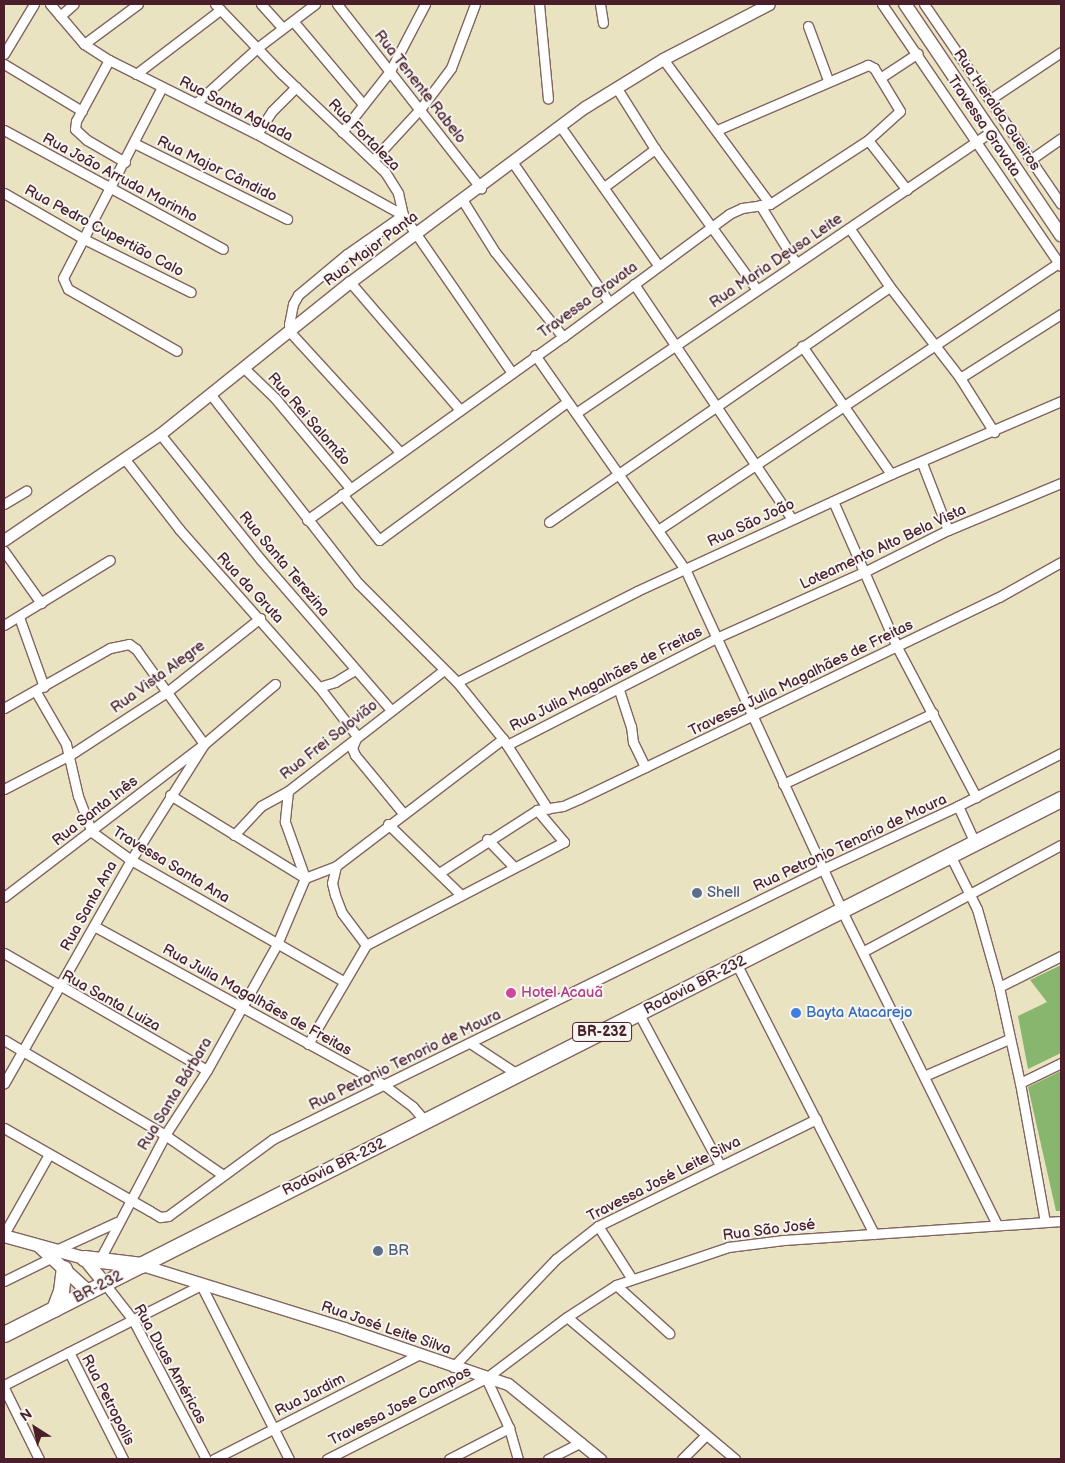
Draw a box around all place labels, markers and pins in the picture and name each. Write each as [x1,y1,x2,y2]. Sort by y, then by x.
place label: Shell [707,884,740,902]
marker: Shell [691,887,703,899]
place label: Hotel Acauã [521,984,603,1002]
marker: Hotel Acauã [505,987,517,999]
place label: Bayta Atacarejo [806,1004,913,1022]
marker: Bayta Atacarejo [790,1007,802,1019]
place label: BR [388,1242,409,1260]
marker: BR [372,1245,384,1257]

